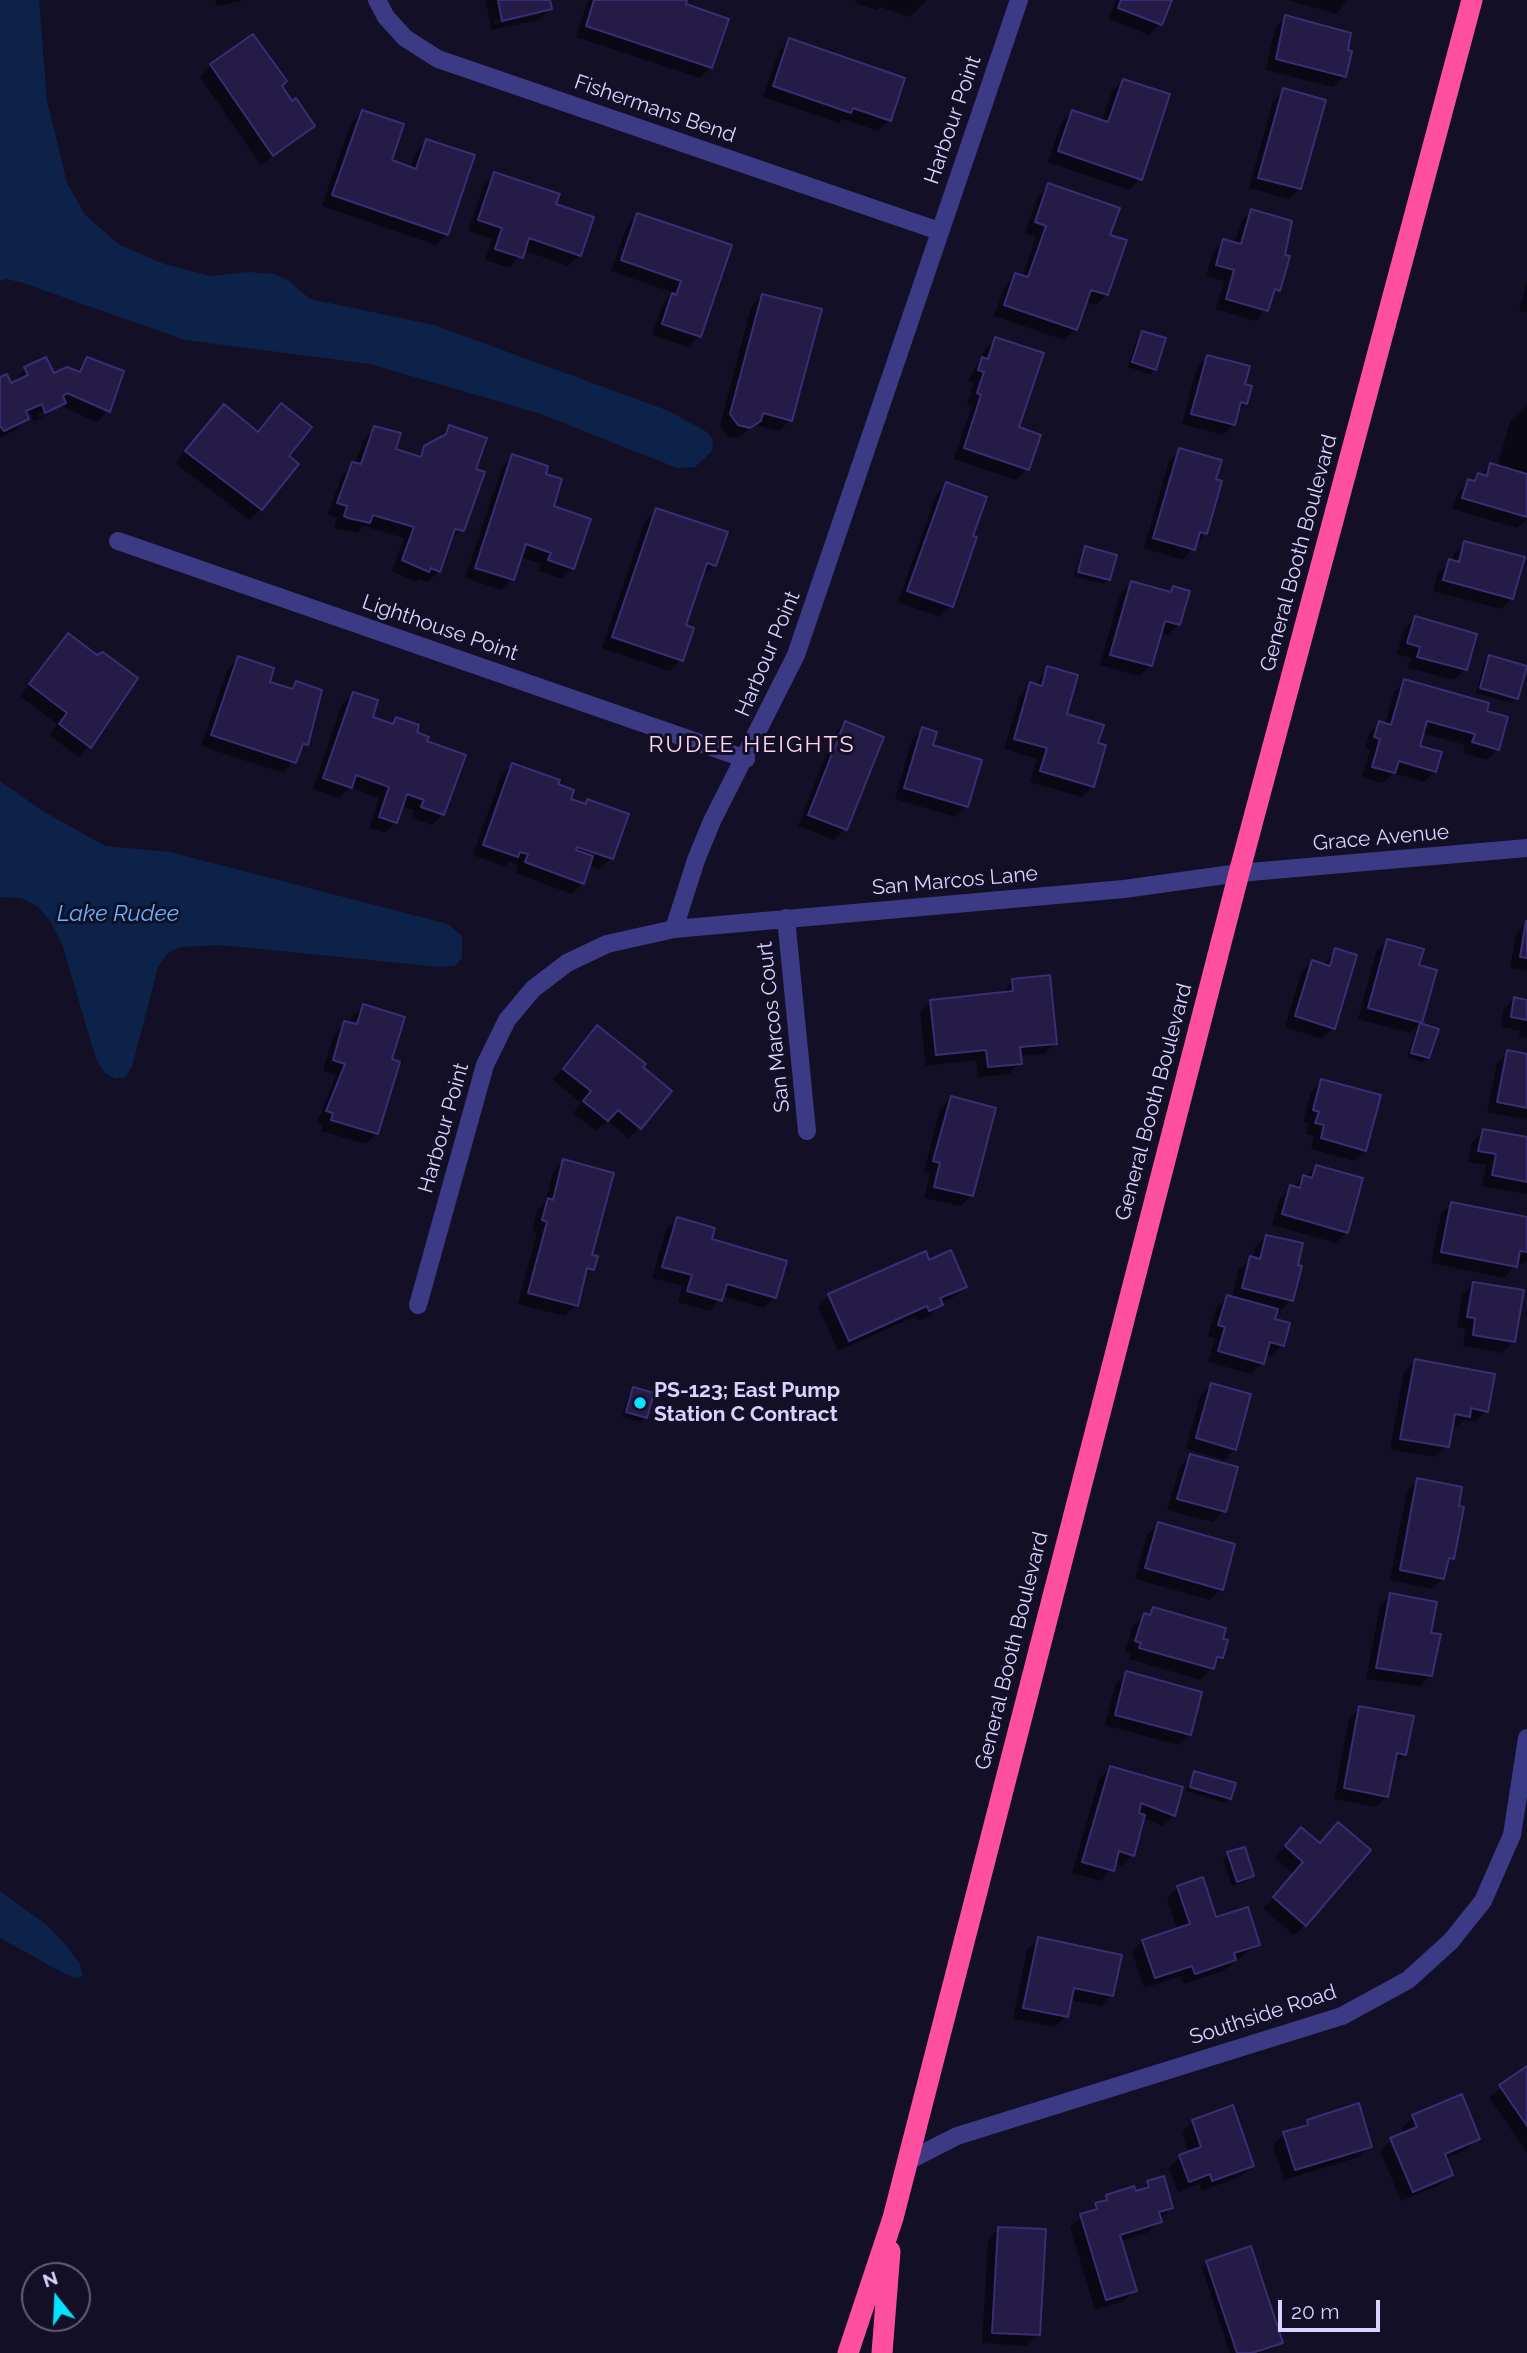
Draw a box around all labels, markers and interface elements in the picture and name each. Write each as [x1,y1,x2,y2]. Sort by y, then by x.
street label: Harbour Point [919,53,987,187]
street label: Fishermans Bend [571,70,739,148]
street label: General Booth Boulevard [1255,432,1343,674]
street label: Harbour Point [730,587,806,721]
street label: Lighthouse Point [359,590,521,666]
district label: RUDEE HEIGHTS [650,731,854,759]
street label: Grace Avenue [1312,819,1450,857]
street label: San Marcos Lane [871,861,1039,901]
water label: Lake Rudee [57,900,179,928]
street label: San Marcos Court [752,940,796,1114]
street label: General Booth Boulevard [1110,981,1198,1223]
street label: Harbour Point [413,1060,475,1196]
place label: PS-123; East Pump Station C Contract [654,1378,840,1428]
marker: PS-123; East Pump Station C Contract [632,1395,648,1411]
street label: General Booth Boulevard [970,1529,1054,1773]
street label: Southside Road [1186,1979,1340,2051]
north arrow [21,2262,91,2332]
text: N [40,2266,60,2292]
scale bar [1282,2286,1384,2330]
text: 20 m [1291,2299,1339,2324]

